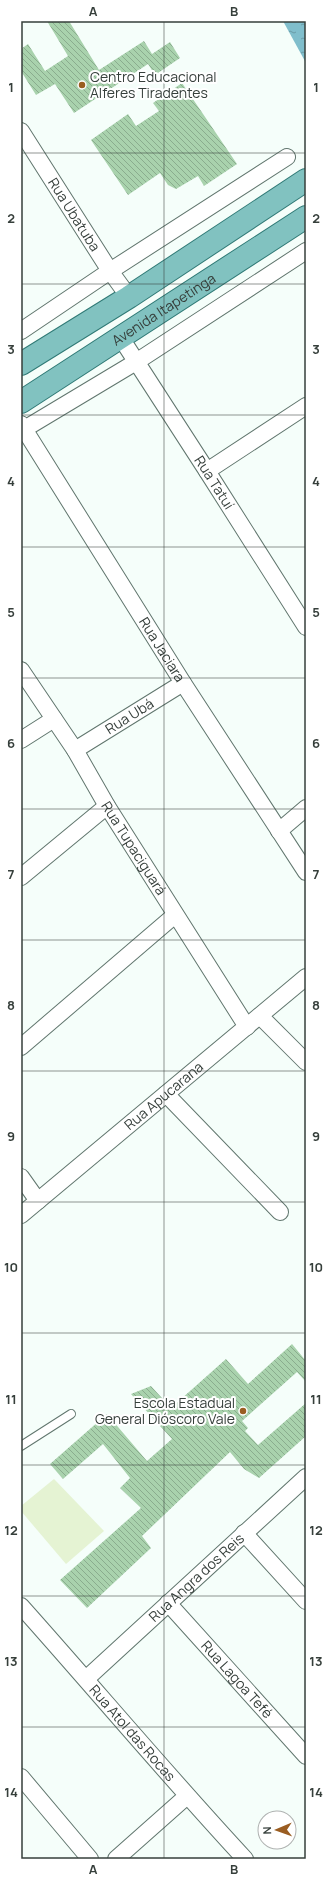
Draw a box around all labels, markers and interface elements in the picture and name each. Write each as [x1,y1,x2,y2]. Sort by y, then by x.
text: A [89,2,98,20]
text: B [230,2,238,20]
place label: Centro Educacional Alferes Tiradentes [90,67,216,102]
text: 1 [8,78,14,96]
text: 1 [313,78,319,96]
marker: Centro Educacional Alferes Tiradentes [77,80,87,90]
street label: Rua Ubatuba [44,174,105,255]
text: 2 [7,209,15,227]
text: 2 [312,209,320,227]
street label: Avenida Itapetinga [108,268,219,350]
text: 3 [7,340,15,358]
text: 3 [312,340,320,358]
street label: Rua Tatuí [191,452,239,513]
text: 4 [7,472,15,490]
text: 4 [312,472,320,490]
text: 5 [7,603,15,621]
text: 5 [312,603,320,621]
street label: Rua Jaciara [135,613,190,685]
street label: Rua Ubá [101,694,157,738]
text: 6 [7,734,15,752]
text: 6 [312,734,320,752]
street label: Rua Tupaciguará [97,797,171,898]
text: 7 [8,865,15,883]
text: 7 [313,865,320,883]
text: 8 [7,996,15,1014]
text: 8 [312,996,320,1014]
street label: Rua Apucarana [120,1057,207,1134]
text: 9 [7,1127,15,1145]
text: 9 [312,1127,320,1145]
text: 10 [4,1258,18,1276]
text: 10 [309,1258,323,1276]
text: 11 [5,1390,17,1408]
text: 11 [310,1390,322,1408]
place label: Escola Estadual General Dióscoro Vale [95,1393,235,1428]
marker: Escola Estadual General Dióscoro Vale [238,1406,248,1416]
text: 12 [4,1521,18,1539]
text: 12 [309,1521,323,1539]
street label: Rua Angra dos Reis [144,1529,248,1626]
street label: Rua Lagoa Tefé [197,1636,277,1722]
text: 13 [4,1652,18,1670]
text: 13 [309,1652,323,1670]
street label: Rua Atol das Rocas [85,1680,180,1785]
text: 14 [4,1783,18,1801]
text: 14 [309,1783,323,1801]
north arrow [257,1810,297,1850]
text: N [259,1826,274,1835]
text: A [89,1860,98,1878]
text: B [230,1860,238,1878]

